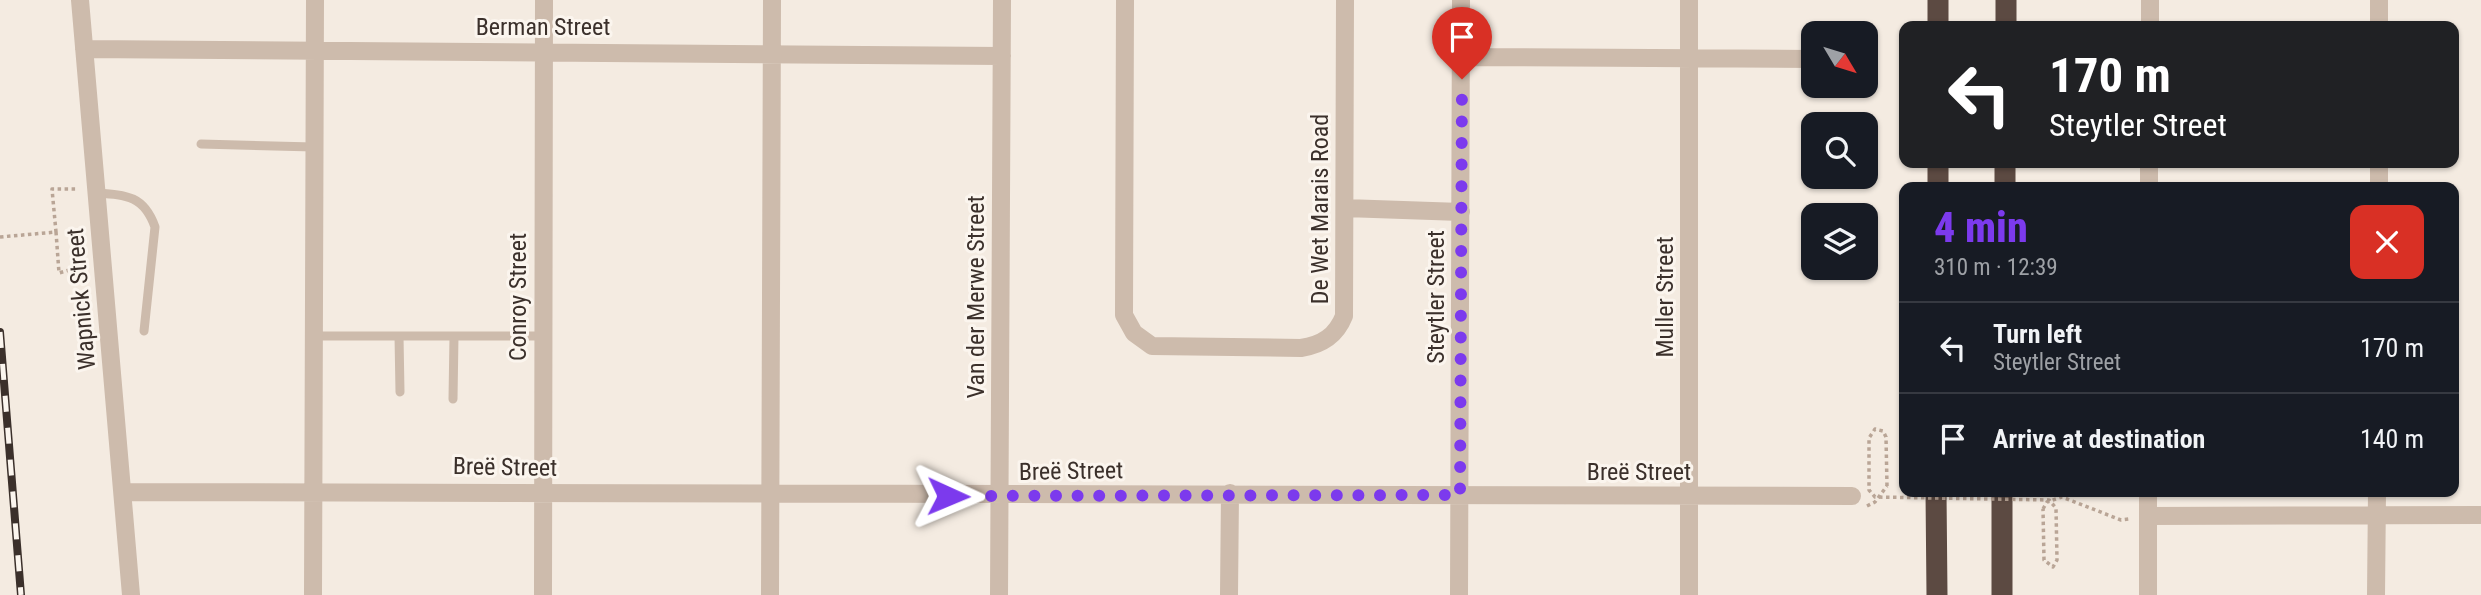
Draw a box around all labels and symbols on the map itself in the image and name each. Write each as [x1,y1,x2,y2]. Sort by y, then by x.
pin [1432,7,1492,79]
street label: Berman Street [476,13,610,41]
north arrow [1801,21,1878,98]
street label: De Wet Marais Road [1306,114,1334,304]
street label: Van der Merwe Street [962,195,990,399]
street label: Wapnick Street [61,227,101,371]
street label: Steytler Street [1422,230,1450,364]
street label: Conroy Street [504,233,532,361]
street label: Muller Street [1651,236,1679,358]
street label: Breë Street [453,452,557,482]
street label: Breë Street [1019,456,1123,486]
street label: Breë Street [1587,458,1691,486]
position arrow [911,459,985,533]

